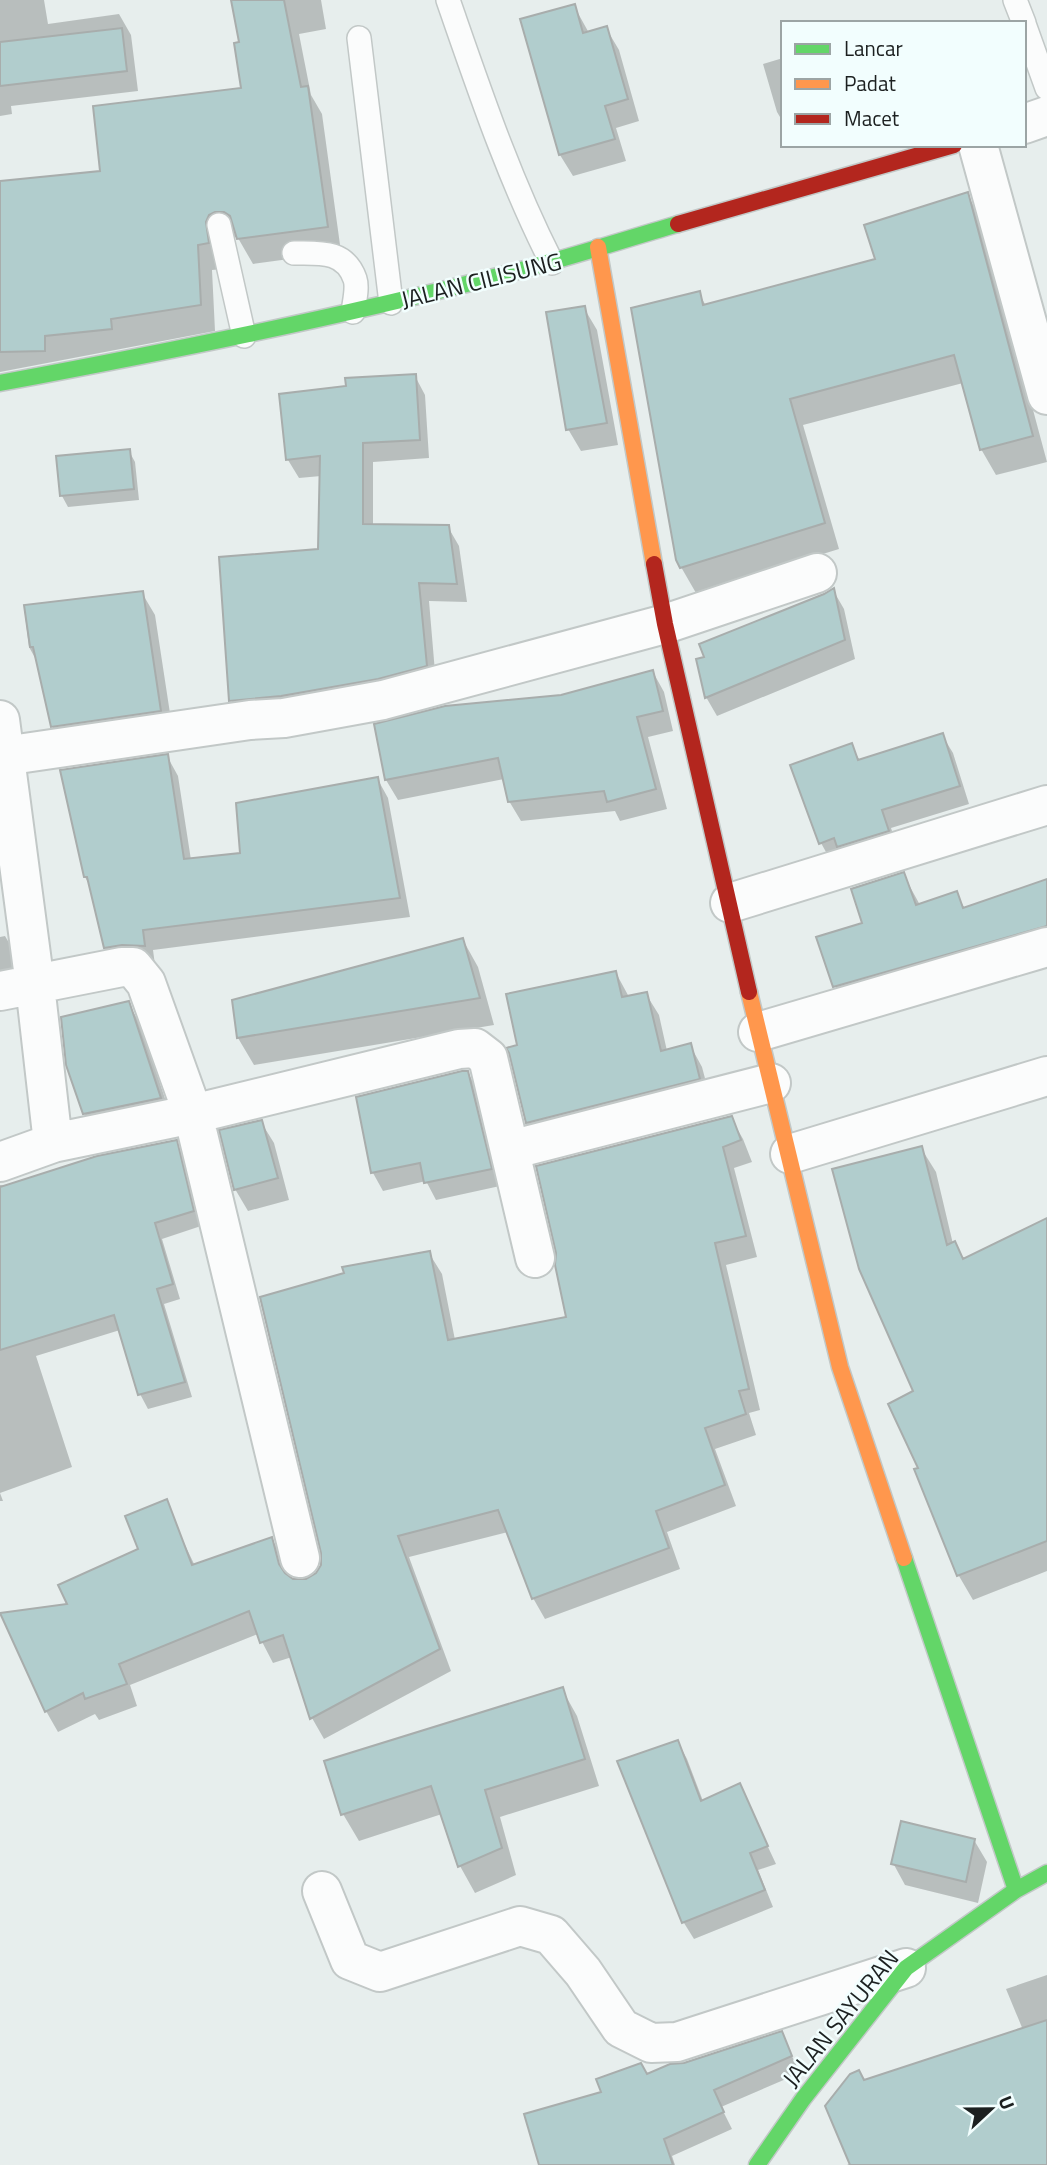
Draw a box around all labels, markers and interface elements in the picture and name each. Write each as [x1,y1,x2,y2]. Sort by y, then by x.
legend [781,21,1026,147]
text: Lancar [844,32,903,64]
text: Padat [844,67,896,99]
text: Macet [844,102,900,134]
street label: JALAN CILISUNG [397,243,565,317]
street label: JALAN SAYURAN [773,1941,907,2095]
north arrow [956,2074,1026,2144]
text: U [991,2091,1023,2114]

